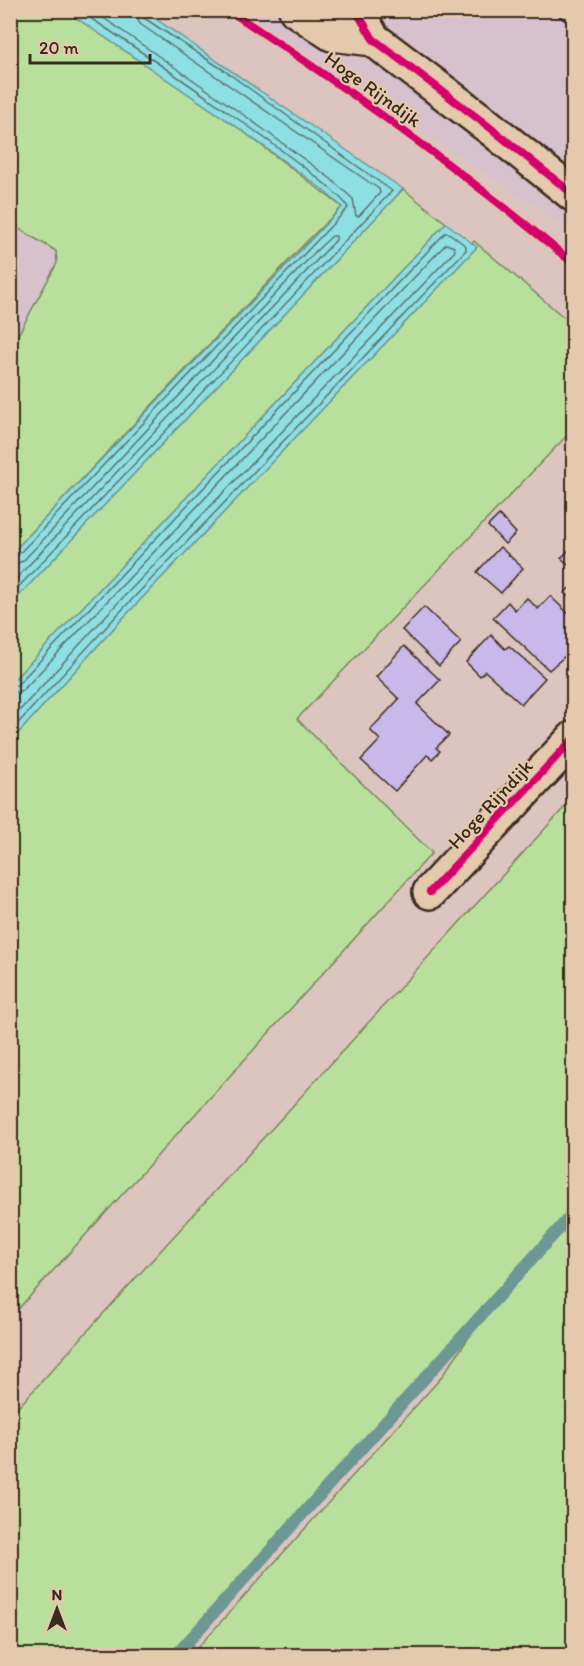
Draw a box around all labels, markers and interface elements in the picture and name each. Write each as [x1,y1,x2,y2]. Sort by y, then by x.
scale bar [30,27,150,65]
text: 20 m [39,37,79,59]
street label: Hoge Rijndijk [320,46,427,132]
street label: Hoge Rijndijk [443,754,538,854]
north arrow [27,1579,87,1639]
text: N [52,1585,62,1604]

